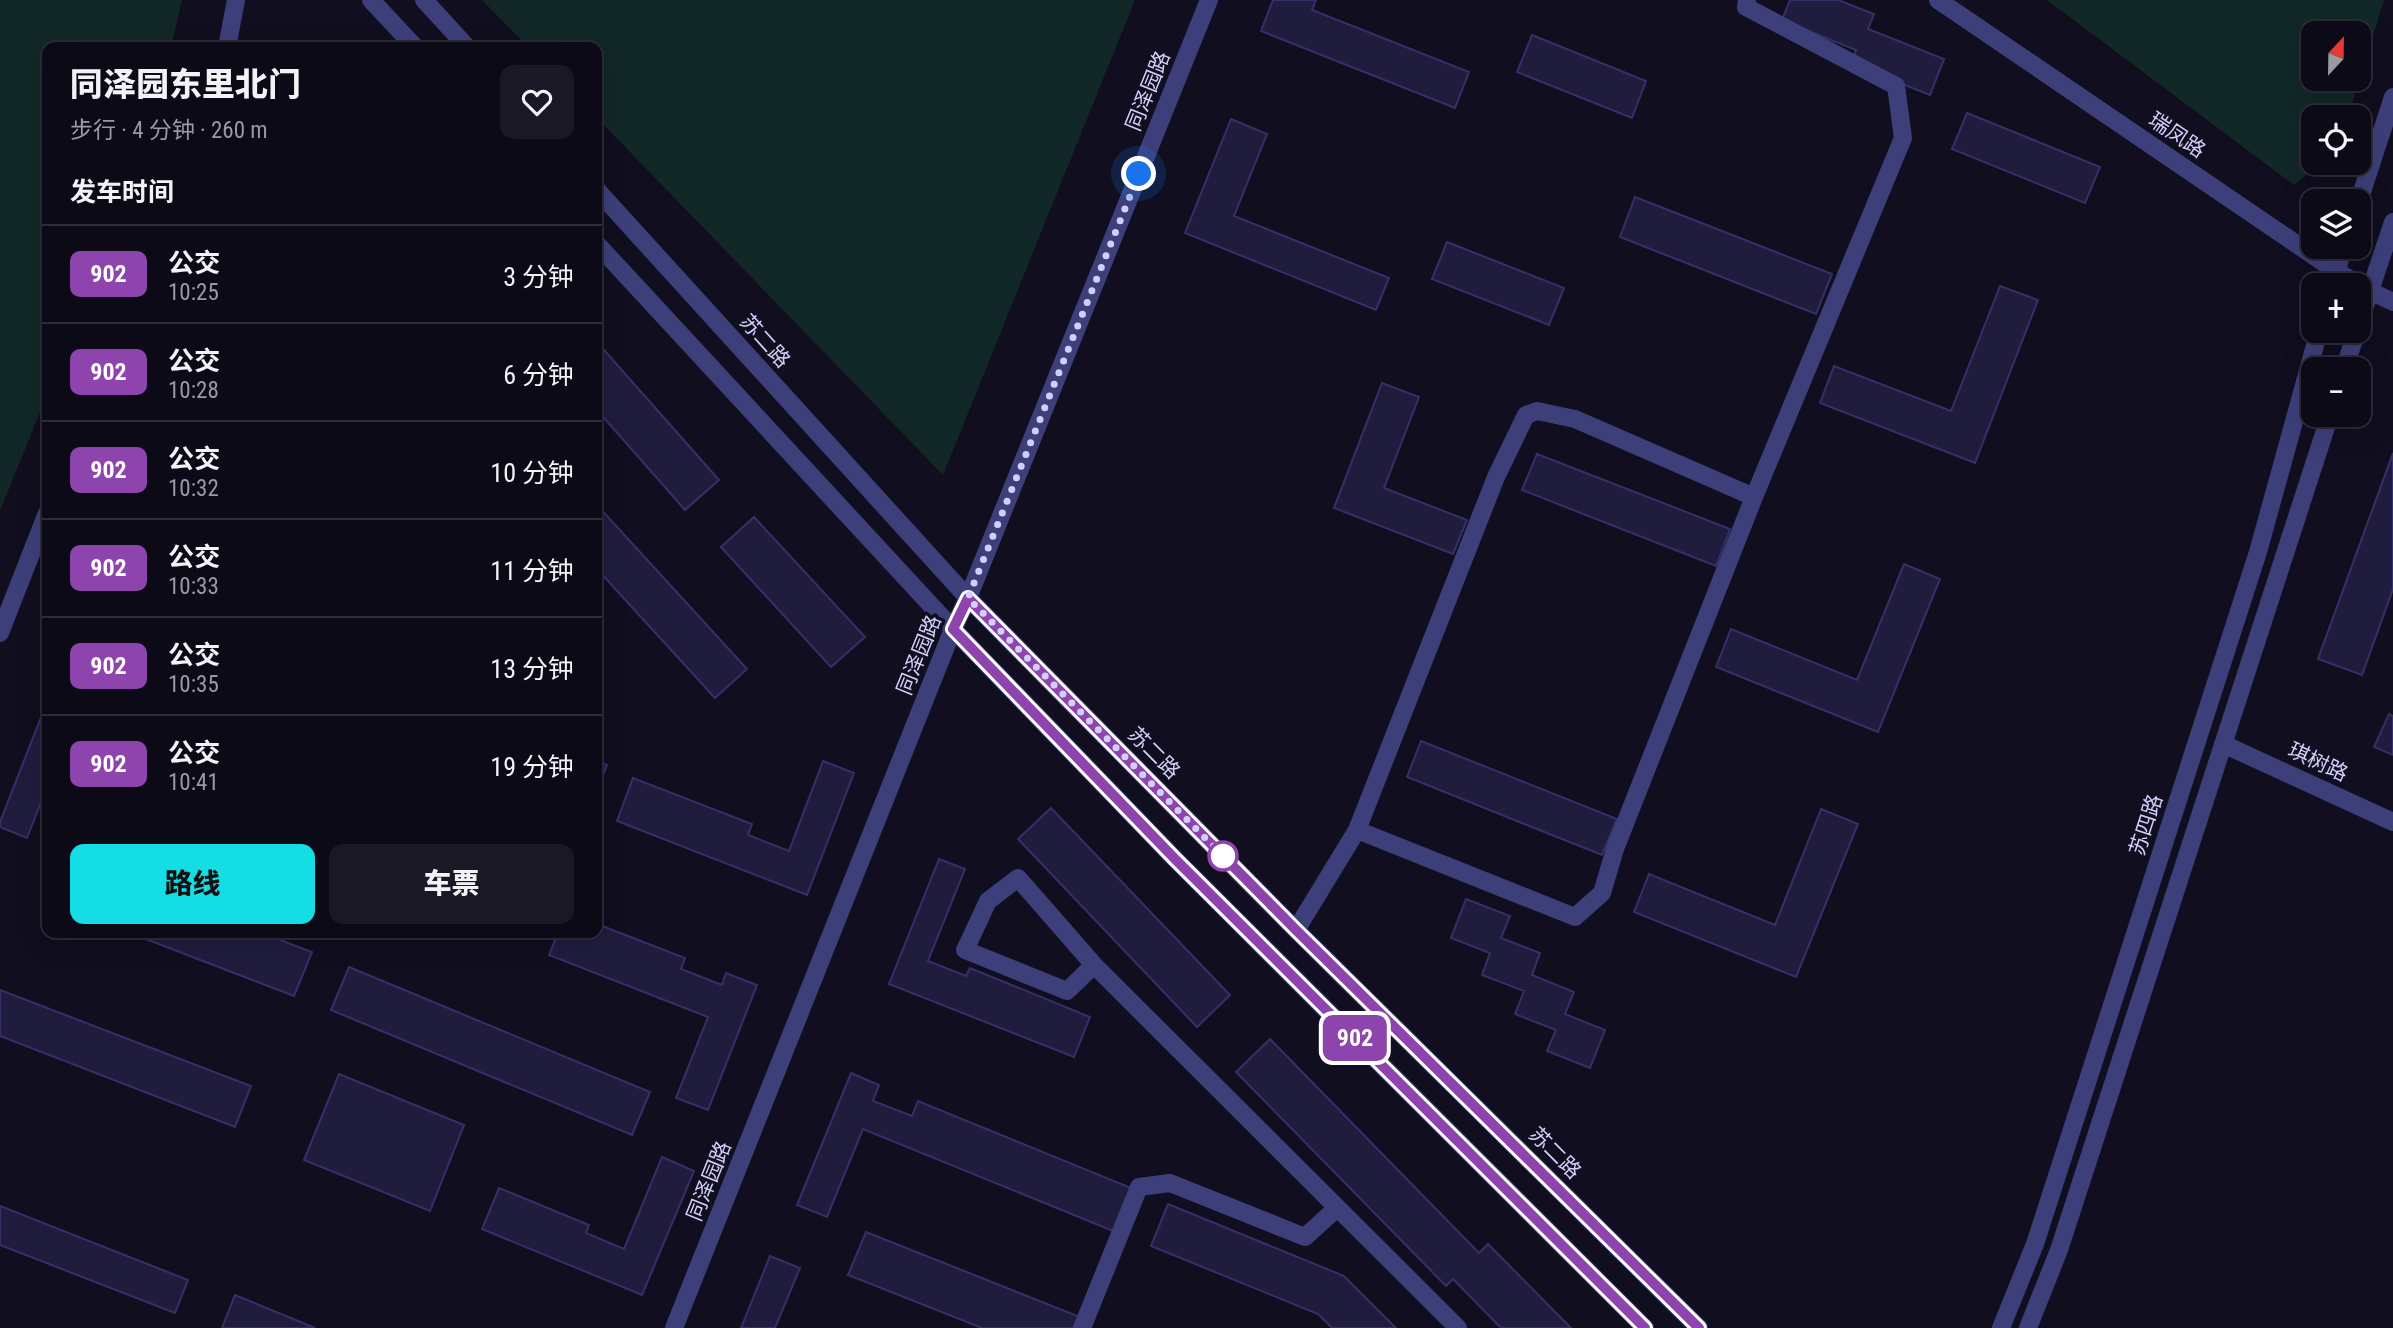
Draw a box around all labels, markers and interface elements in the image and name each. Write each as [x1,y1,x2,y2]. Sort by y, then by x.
north arrow [2301,21,2371,91]
map controls [2301,21,2371,427]
street label: 同泽园路 [1121,48,1175,134]
text: 同泽园东里北门 [70,65,301,104]
button: heart [500,65,574,139]
button: locate [2301,105,2371,175]
street label: 瑞凤路 [2144,107,2210,163]
text: 步行 · 4 分钟 · 260 m [70,117,268,144]
your location [1121,156,1156,191]
text: 发车时间 [70,177,174,207]
button: layers [2301,189,2371,259]
text: 公交 [168,248,220,278]
text: 902 [90,260,127,288]
text: 3 分钟 [503,262,574,292]
button: + [2301,273,2371,343]
text: 10:25 [168,279,219,306]
street label: 苏二路 [735,310,795,372]
text: 公交 [168,346,220,376]
button: − [2301,357,2371,427]
text: 902 [90,358,127,386]
text: 6 分钟 [503,360,574,390]
text: 10:28 [168,377,219,404]
text: 公交 [168,444,220,474]
text: 902 [90,456,127,484]
text: 10 分钟 [490,458,574,488]
text: 10:32 [168,475,219,502]
text: 公交 [168,542,220,572]
text: 902 [90,554,127,582]
text: 11 分钟 [490,556,574,586]
text: 10:33 [168,573,219,600]
street label: 同泽园路 [892,612,946,698]
text: 公交 [168,640,220,670]
text: 902 [90,652,127,680]
text: 13 分钟 [490,654,574,684]
text: 10:35 [168,671,219,698]
street label: 苏二路 [1123,722,1185,784]
text: 公交 [168,738,220,768]
street label: 琪树路 [2284,738,2352,786]
text: 902 [90,750,127,778]
text: 19 分钟 [490,752,574,782]
text: 10:41 [168,769,219,796]
street label: 苏四路 [2125,791,2167,859]
unlabelled marker [1208,841,1238,871]
button: 路线 [70,844,315,924]
button: 车票 [329,844,574,924]
line badge: 902 [1315,1015,1395,1061]
text: 902 [1337,1024,1373,1052]
street label: 苏二路 [1524,1122,1586,1184]
street label: 同泽园路 [682,1138,736,1224]

